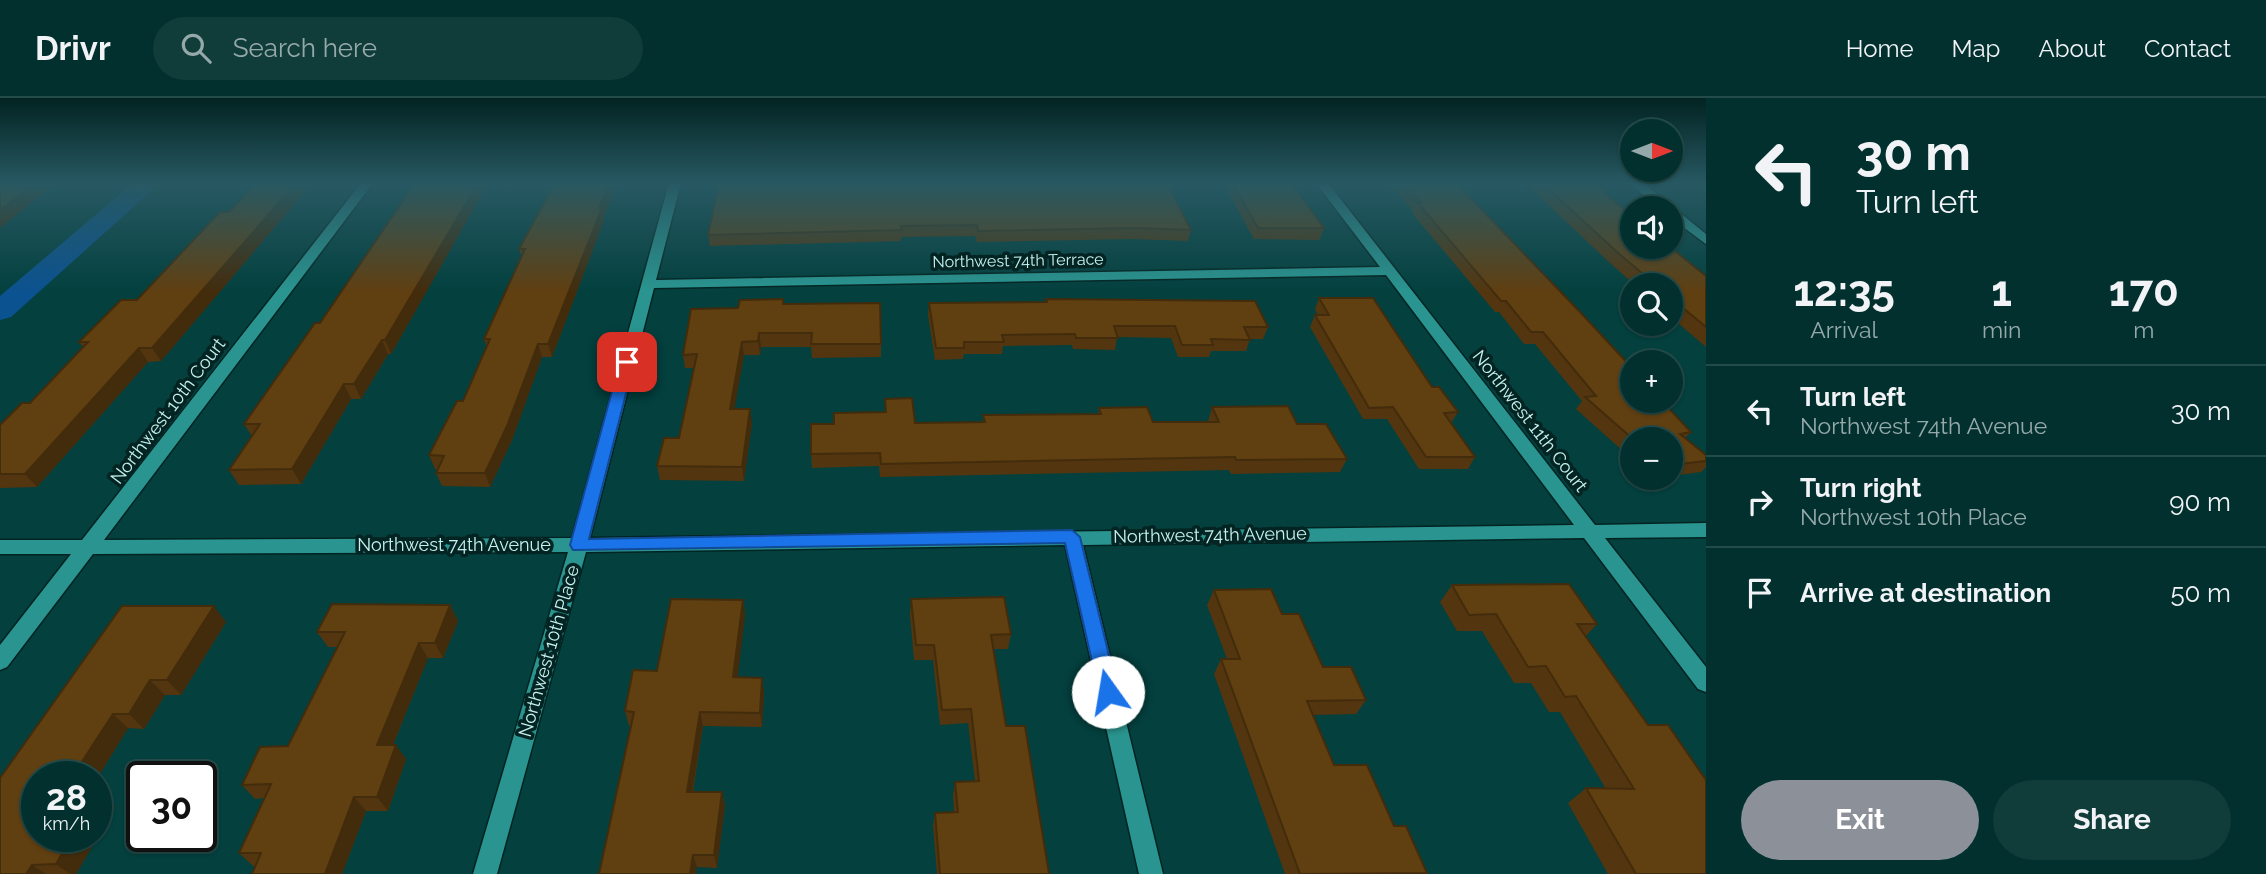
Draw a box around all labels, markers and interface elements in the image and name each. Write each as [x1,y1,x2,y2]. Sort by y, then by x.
search box [153,17,643,80]
text: Drivr [35,29,111,68]
icon: search [177,29,215,67]
text: Search here [233,33,377,63]
text: Home [1846,34,1914,63]
text: Map [1952,34,2000,63]
text: About [2038,34,2106,63]
text: Contact [2144,34,2231,63]
north arrow [1620,119,1684,182]
map controls [1620,119,1683,490]
text: 30 m [1856,124,1971,181]
icon: left [1741,126,1832,217]
text: Turn left [1856,183,1978,220]
button: sound [1620,196,1683,259]
street label: Northwest 74th Terrace [932,250,1104,271]
text: 12:35 [1793,267,1895,316]
text: 1 [1991,267,2012,316]
text: 170 [2109,267,2179,316]
button: search [1620,273,1683,336]
text: Arrival [1810,316,1878,343]
text: min [1982,316,2021,343]
text: m [2133,316,2154,343]
pin [597,332,657,392]
street label: Northwest 10th Court [106,334,229,488]
icon: arrive [608,343,646,381]
street label: Northwest 11th Court [1469,346,1592,496]
button: + [1620,350,1683,413]
text: Turn left [1800,382,1906,412]
icon: left [1741,392,1779,430]
text: 30 m [2171,396,2231,426]
text: Northwest 74th Avenue [1800,412,2047,439]
button: − [1620,427,1683,490]
text: Turn right [1800,473,1921,503]
icon: right [1741,483,1779,521]
text: 90 m [2169,487,2231,517]
text: Northwest 10th Place [1800,503,2027,530]
street label: Northwest 74th Avenue [1113,522,1307,547]
street label: Northwest 74th Avenue [357,534,551,555]
street label: Northwest 10th Place [514,562,583,739]
icon: arrive [1741,574,1779,612]
text: Arrive at destination [1800,578,2051,608]
text: 50 m [2170,578,2231,608]
position arrow [1071,655,1145,729]
speed limit sign: 30 [126,761,217,852]
text: 28 [46,777,87,818]
button: Exit [1741,780,1979,860]
button: Share [1993,780,2231,860]
text: km/h [43,813,90,834]

